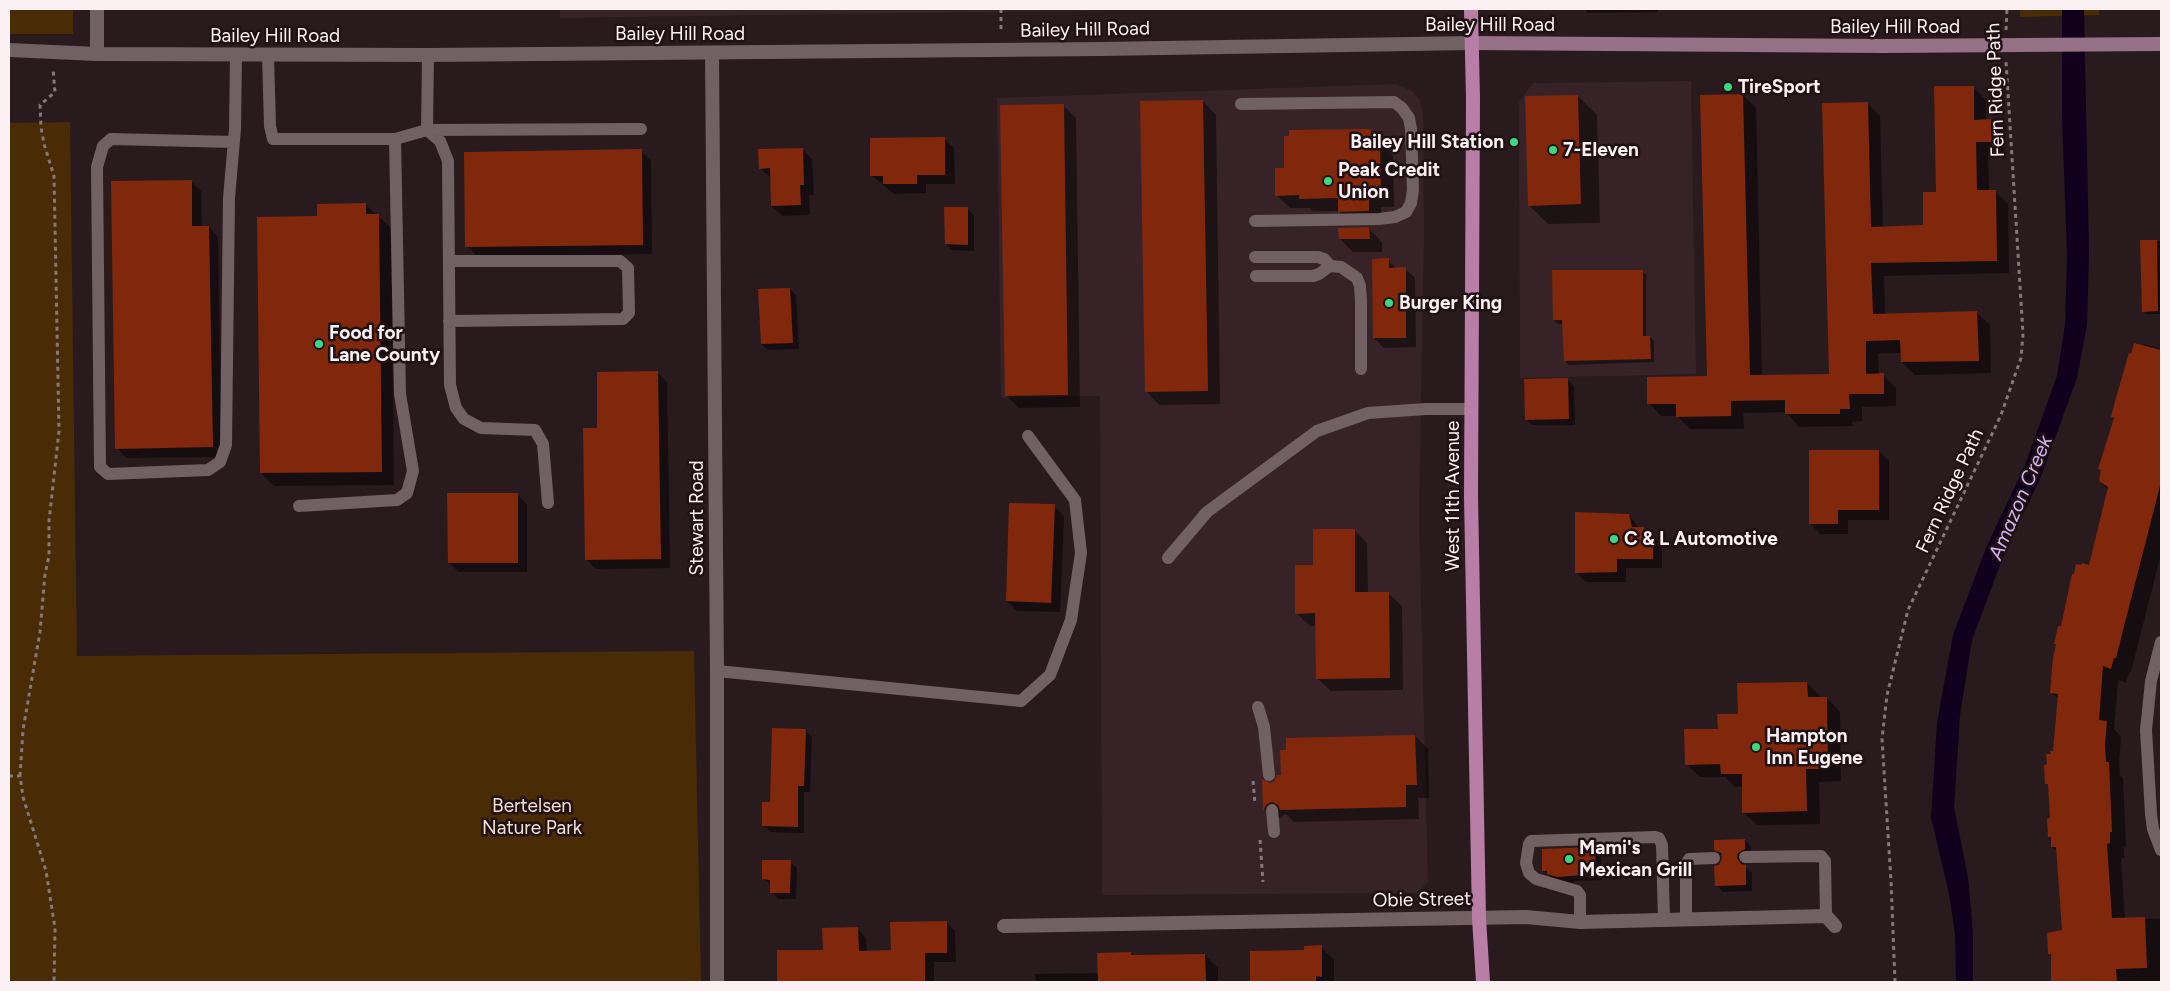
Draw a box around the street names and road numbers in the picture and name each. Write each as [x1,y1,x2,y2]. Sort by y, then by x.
street label: Bailey Hill Road [1425,14,1555,36]
street label: Bailey Hill Road [1830,16,1960,38]
street label: Bailey Hill Road [1020,17,1150,43]
street label: Bailey Hill Road [615,23,745,45]
street label: Fern Ridge Path [1982,23,2010,157]
street label: Bailey Hill Road [210,25,340,47]
street label: West 11th Avenue [1442,421,1464,571]
street label: Fern Ridge Path [1911,425,1989,557]
street label: Stewart Road [686,460,708,576]
street label: Obie Street [1373,888,1471,912]

